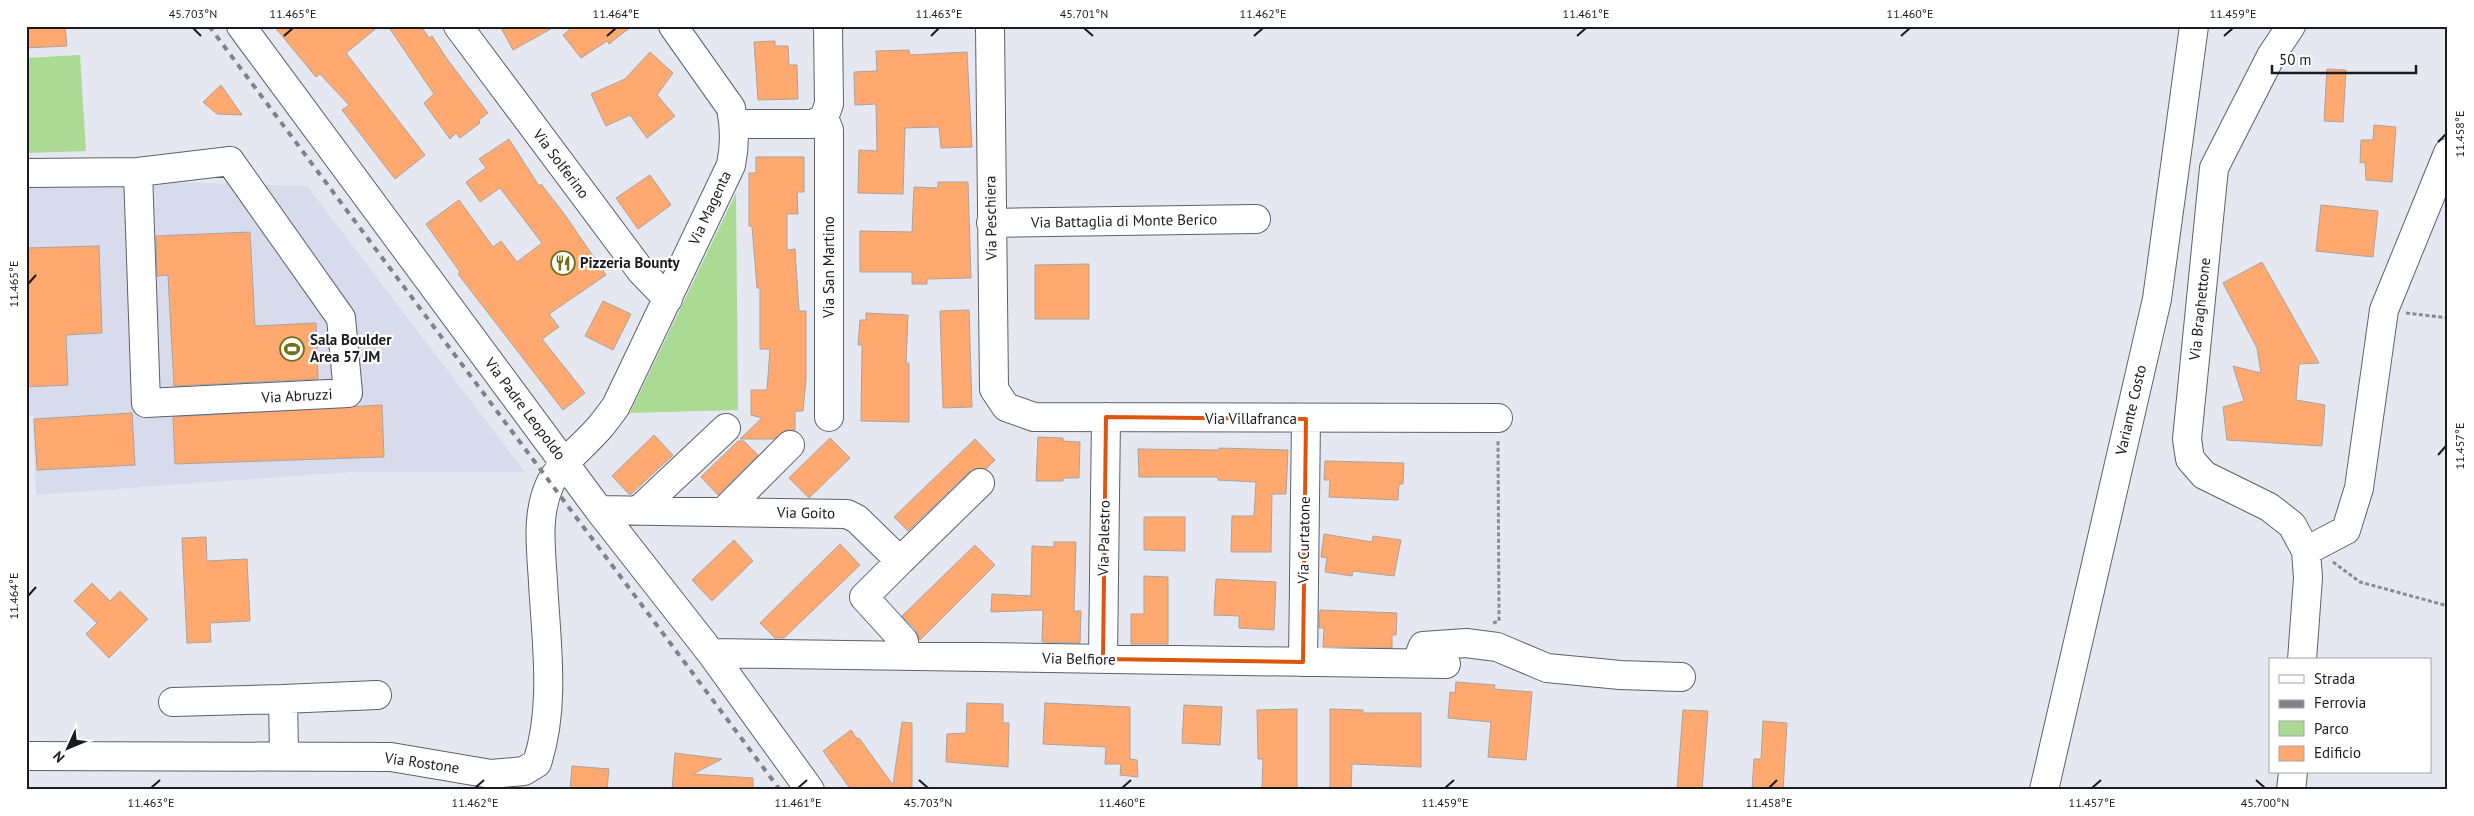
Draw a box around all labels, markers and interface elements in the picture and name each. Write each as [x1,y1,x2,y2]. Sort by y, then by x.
text: 45.703°N [169,6,217,21]
text: 11.465°E [270,6,316,21]
text: 11.464°E [593,6,639,21]
text: 11.463°E [916,6,962,21]
text: 45.701°N [1060,6,1108,21]
text: 11.462°E [1240,6,1286,21]
text: 11.461°E [1563,6,1609,21]
text: 11.460°E [1887,6,1933,21]
text: 11.459°E [2210,6,2256,21]
scale bar [2272,42,2415,74]
text: 50 m [2279,50,2312,69]
text: 11.458°E [2452,111,2467,157]
street label: Via Solferino [529,124,594,202]
street label: Via Magenta [684,168,735,249]
street label: Via Peschiera [980,175,1001,262]
street label: Via Battaglia di Monte Berico [1030,209,1217,232]
street label: Via San Martino [819,216,838,319]
restaurant icon: Pizzeria Bounty [550,250,576,276]
place label: Pizzeria Bounty [580,253,680,272]
street label: Via Braghettone [2185,257,2214,362]
text: 11.465°E [6,261,21,307]
place label: Sala Boulder Area 57 JM [310,330,392,366]
sports icon: Sala Boulder Area 57 JM [279,336,305,362]
street label: Via Padre Leopoldo [480,353,570,464]
street label: Variante Costo [2111,363,2150,458]
street label: Via Abruzzi [260,384,333,407]
street label: Via Villafranca [1204,409,1297,428]
text: 11.457°E [2452,423,2467,469]
street label: Via Curtatone [1293,496,1314,585]
street label: Via Palestro [1093,500,1114,577]
street label: Via Goito [776,502,835,523]
text: 11.464°E [6,573,21,619]
street label: Via Belfiore [1041,648,1116,669]
legend [2269,658,2432,774]
text: Strada [2314,669,2355,688]
text: Ferrovia [2314,693,2366,712]
text: Parco [2314,719,2349,738]
north arrow [42,724,92,774]
text: Edificio [2314,743,2361,762]
text: N [49,747,68,767]
street label: Via Rostone [382,748,461,777]
text: 11.463°E [128,795,174,810]
text: 11.462°E [452,795,498,810]
text: 11.461°E [775,795,821,810]
text: 45.703°N [904,795,952,810]
text: 11.460°E [1099,795,1145,810]
text: 11.459°E [1422,795,1468,810]
text: 11.458°E [1746,795,1792,810]
text: 11.457°E [2069,795,2115,810]
text: 45.700°N [2241,795,2289,810]

